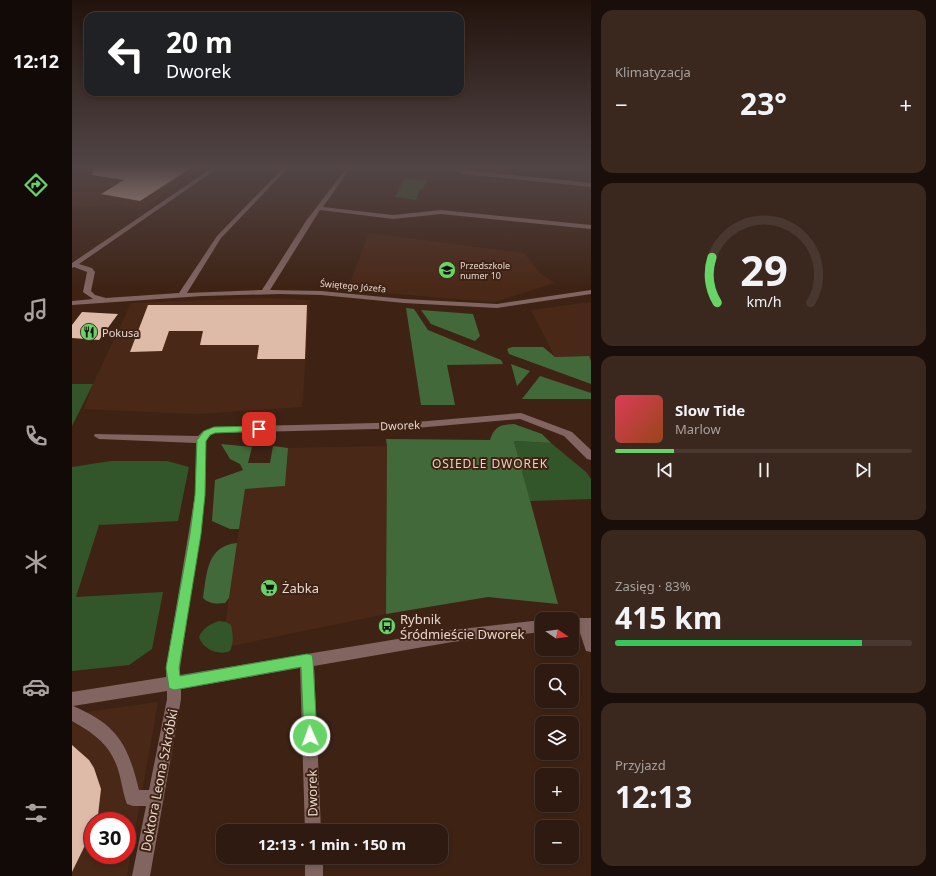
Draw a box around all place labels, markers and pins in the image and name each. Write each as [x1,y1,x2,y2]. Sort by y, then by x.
place label: Przedszkole numer 10 [460,259,510,282]
school or university icon: Przedszkole numer 10 [437,260,457,280]
restaurant icon: Pokusa [79,322,99,342]
place label: Pokusa [102,325,139,340]
pin [242,412,276,446]
supermarket icon: Żabka [259,578,279,598]
place label: Żabka [282,579,319,597]
place label: Rybnik Śródmieście Dworek [400,610,524,643]
bus stop icon: Rybnik Śródmieście Dworek [377,616,397,636]

